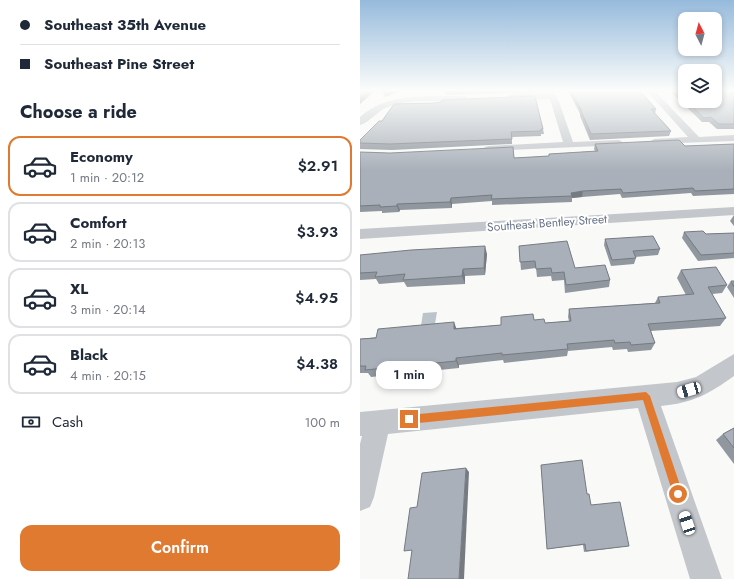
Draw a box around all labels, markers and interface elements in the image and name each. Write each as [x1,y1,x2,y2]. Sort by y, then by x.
north arrow [678,12,722,56]
map controls [678,12,722,108]
text: Southeast 35th Avenue [44,14,206,36]
text: Southeast Pine Street [44,53,194,75]
button: layers [678,64,722,108]
text: Choose a ride [20,99,137,125]
text: Economy [70,146,133,168]
icon: car [22,148,58,184]
text: $2.91 [298,155,338,177]
text: 1 min · 20:12 [70,168,144,187]
street label: Southeast Bentley Street [486,210,608,236]
text: Comfort [70,212,127,234]
icon: car [22,214,58,250]
text: $3.93 [297,221,338,243]
text: 2 min · 20:13 [70,234,145,253]
text: XL [70,278,88,300]
icon: car [22,280,58,316]
text: $4.95 [295,287,338,309]
text: 3 min · 20:14 [70,300,146,319]
text: Black [70,344,108,366]
icon: car [22,346,58,382]
text: $4.38 [296,353,338,375]
callout: 1 min [376,361,442,389]
text: 1 min [393,365,425,384]
text: 4 min · 20:15 [70,366,146,385]
car [676,381,702,399]
route end [400,410,418,428]
icon: cash [20,411,42,433]
text: Cash [52,411,83,433]
text: 100 m [305,413,340,432]
route start [669,485,687,503]
car [678,510,696,536]
button: Confirm [20,525,340,571]

